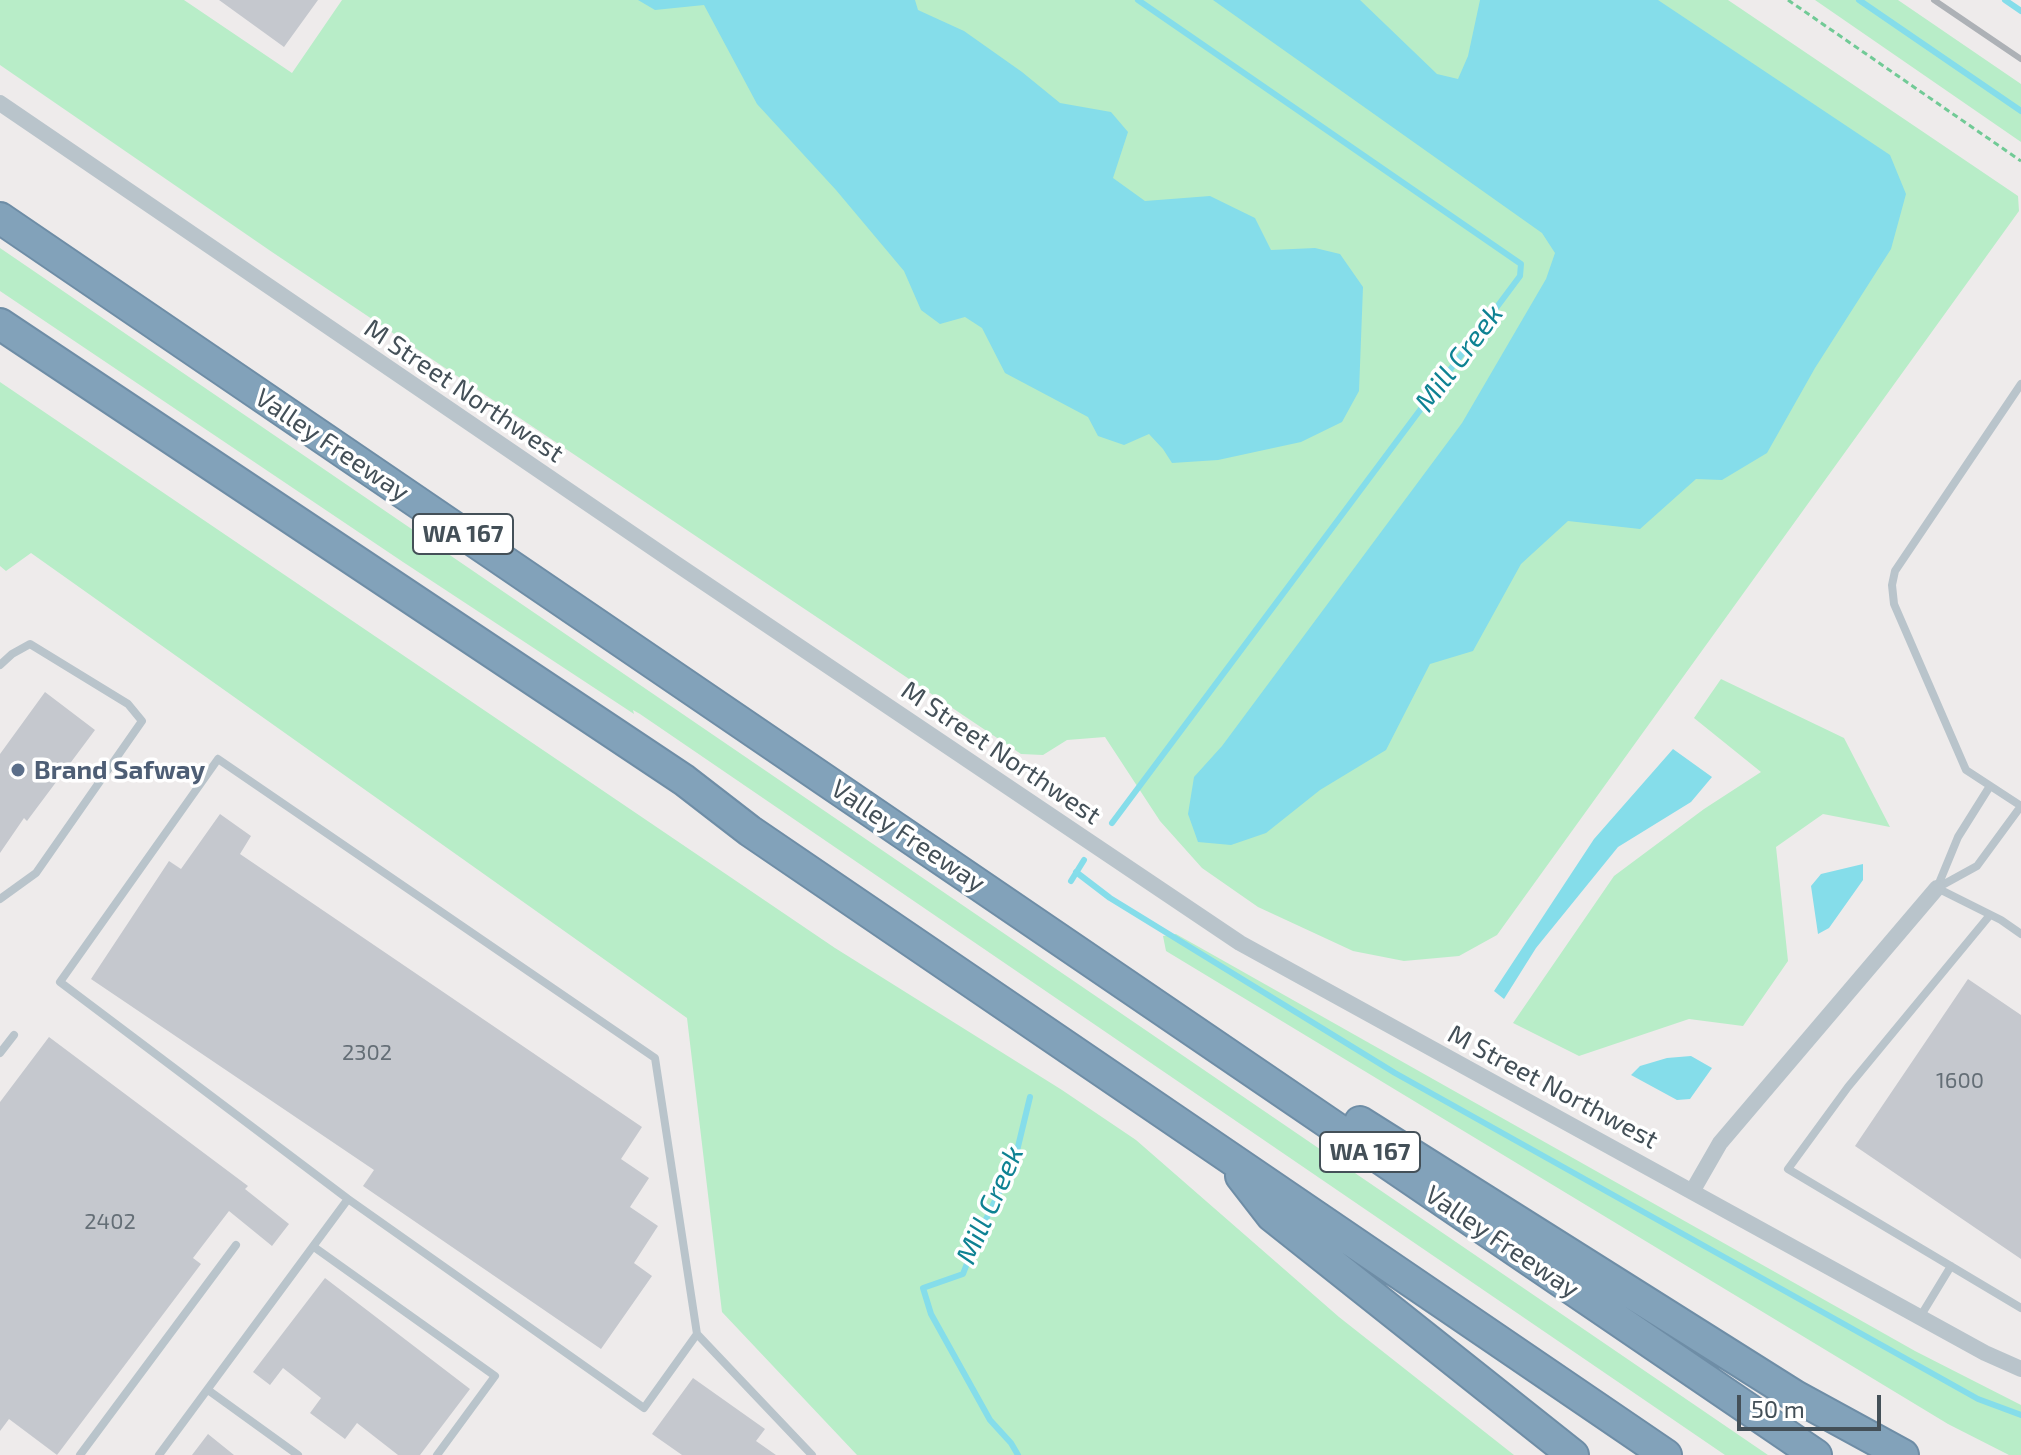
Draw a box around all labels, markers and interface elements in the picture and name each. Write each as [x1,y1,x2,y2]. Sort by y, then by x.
water label: Mill Creek [1408,298,1510,418]
street label: M Street Northwest [358,313,570,469]
street label: Valley Freeway [249,382,415,508]
road number: WA 167 [413,514,513,554]
street label: M Street Northwest [895,675,1107,831]
place label: Brand Safway [34,754,205,786]
marker: Brand Safway [9,761,27,779]
street label: Valley Freeway [825,773,991,899]
street label: M Street Northwest [1443,1018,1663,1156]
house number: 2302 [342,1040,392,1066]
house number: 1600 [1936,1068,1984,1094]
road number: WA 167 [1320,1132,1420,1172]
water label: Mill Creek [949,1141,1031,1269]
street label: Valley Freeway [1419,1179,1585,1305]
house number: 2402 [84,1209,136,1235]
scale bar [1741,1379,1885,1429]
text: 50 m [1751,1394,1805,1423]

